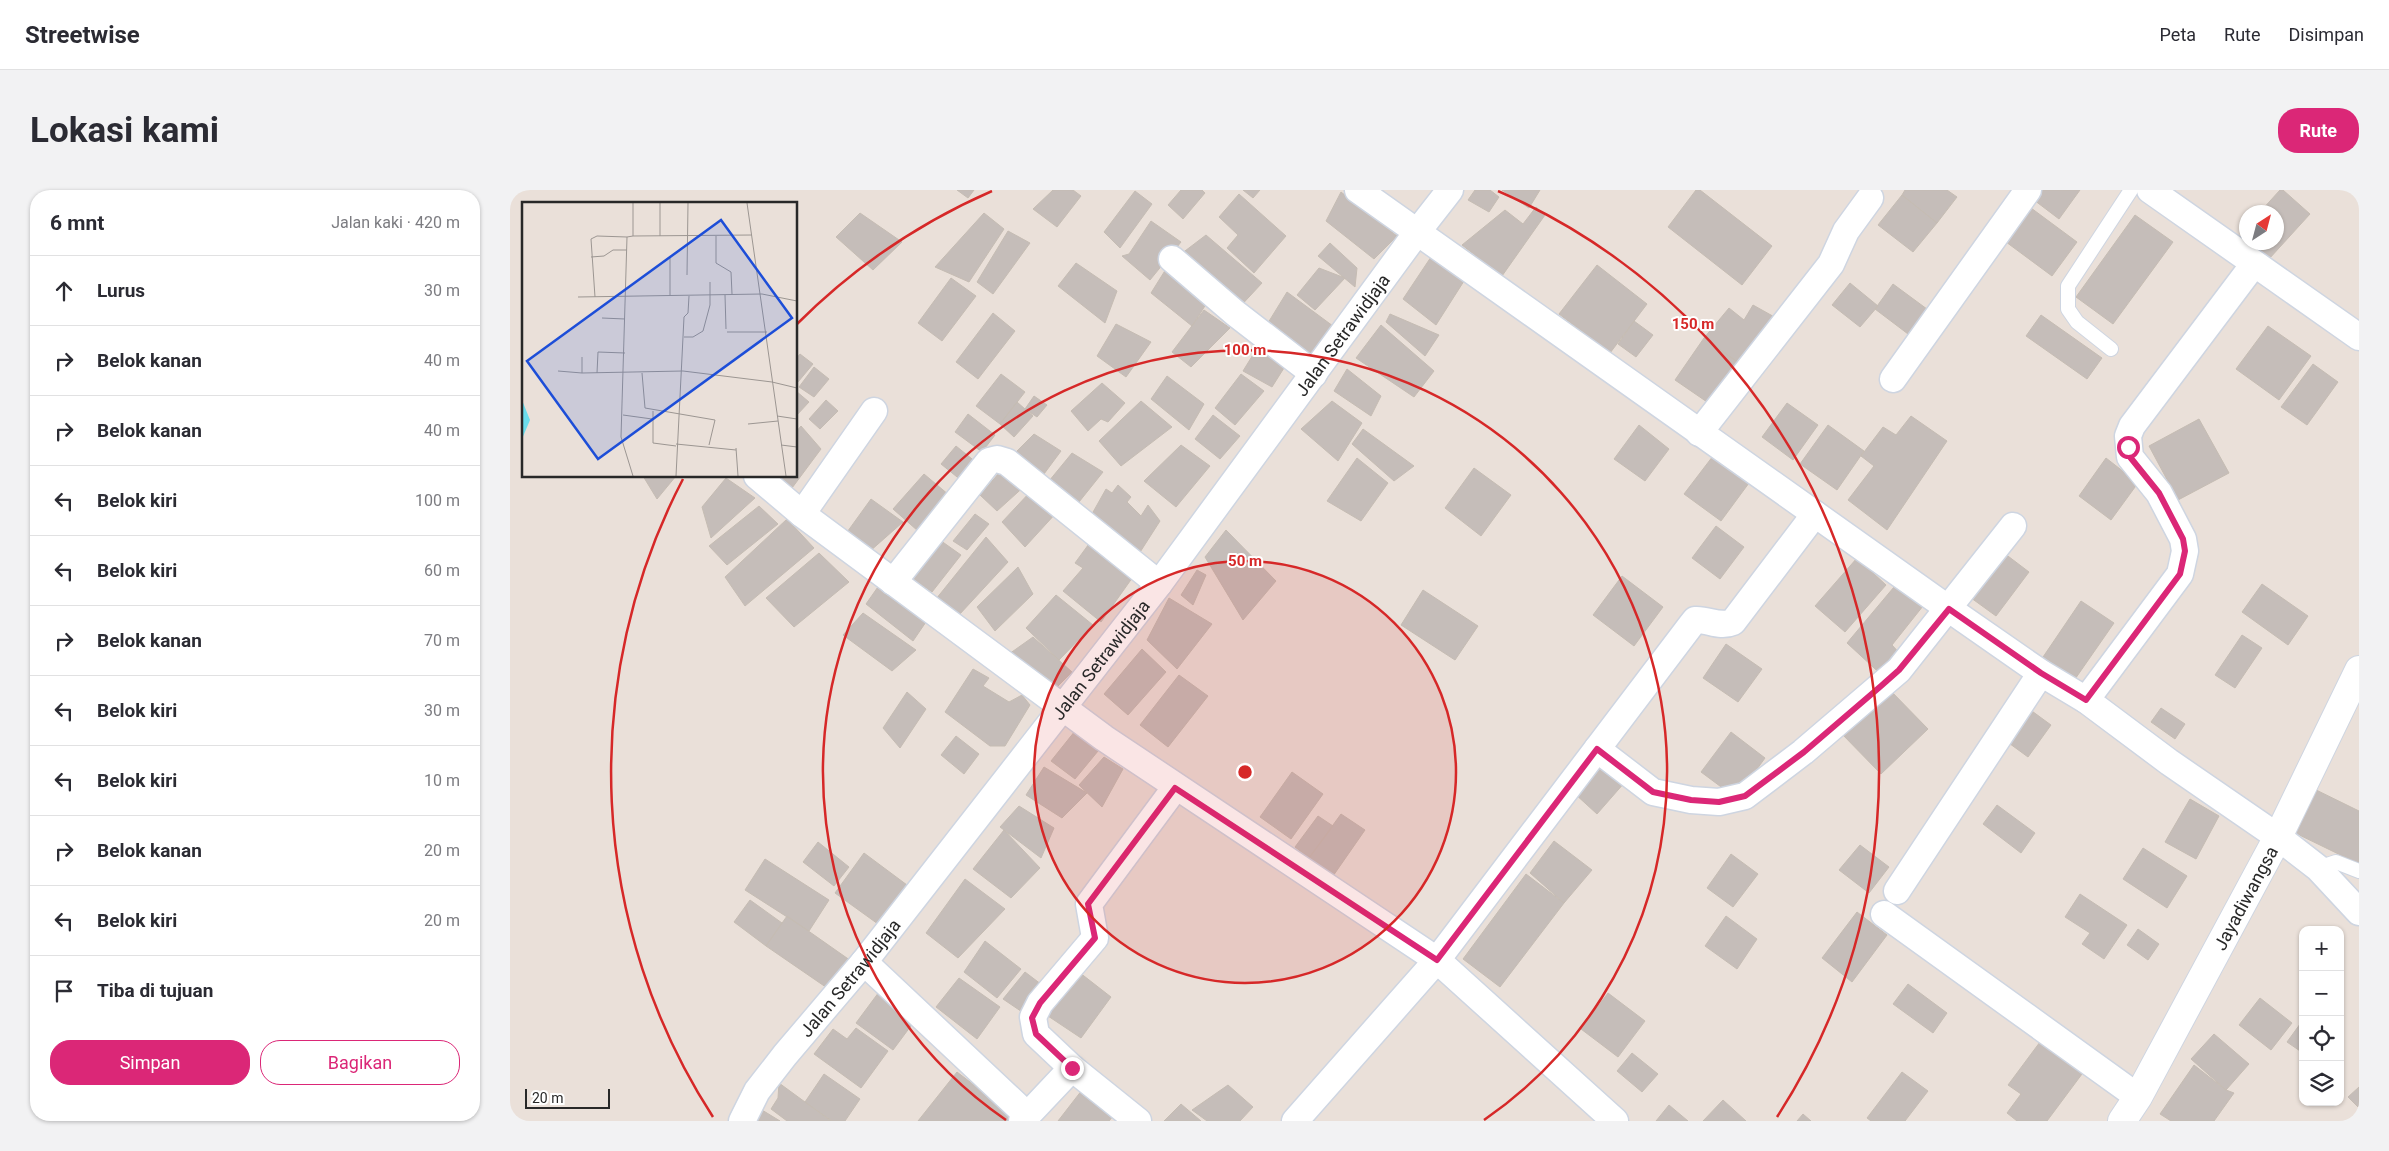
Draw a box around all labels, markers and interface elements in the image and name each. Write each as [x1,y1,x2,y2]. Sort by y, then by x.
text: Streetwise [25,21,140,49]
text: Peta [2160,24,2196,45]
text: Rute [2224,24,2261,45]
text: Disimpan [2289,24,2364,45]
button: Rute [2278,108,2359,153]
text: Lokasi kami [30,110,219,151]
inset map [522,202,798,478]
north arrow [2239,205,2284,250]
text: 6 mnt [50,211,104,235]
text: Jalan kaki · 420 m [331,213,460,232]
street label: Jalan Setrawidjaja [1290,269,1394,400]
icon: ahead [50,277,78,305]
text: Lurus [97,279,145,302]
text: 30 m [424,281,460,300]
text: 150 m [1672,315,1714,333]
text: 100 m [1224,341,1266,359]
icon: right [50,347,78,375]
text: Belok kanan [97,349,202,372]
text: 40 m [424,351,460,370]
icon: right [50,417,78,445]
text: Belok kanan [97,419,202,442]
text: 40 m [424,421,460,440]
route start [2117,436,2140,459]
icon: left [50,487,78,515]
text: Belok kiri [97,489,177,512]
text: 100 m [415,491,460,510]
text: 50 m [1228,552,1262,570]
icon: left [50,557,78,585]
text: Belok kiri [97,559,177,582]
text: 60 m [424,561,460,580]
street label: Jalan Setrawidjaja [1047,595,1153,724]
icon: right [50,627,78,655]
text: Belok kanan [97,629,202,652]
text: 70 m [424,631,460,650]
icon: left [50,697,78,725]
text: Belok kiri [97,699,177,722]
text: 30 m [424,701,460,720]
centre of rings [1236,763,1254,781]
icon: left [50,767,78,795]
text: Belok kiri [97,769,177,792]
text: 10 m [424,771,460,790]
icon: right [50,837,78,865]
text: Belok kanan [97,839,202,862]
text: 20 m [424,841,460,860]
street label: Jayadiwangsa [2209,842,2282,953]
icon: left [50,907,78,935]
text: Belok kiri [97,909,177,932]
text: 20 m [424,911,460,930]
street label: Jalan Setrawidjaja [795,915,904,1041]
map controls [2299,926,2344,1106]
button: + [2299,926,2344,971]
button: − [2299,971,2344,1016]
icon: arrive [50,977,78,1005]
text: Tiba di tujuan [97,979,213,1002]
button: locate [2299,1016,2344,1061]
button: Simpan [50,1040,250,1085]
button: Bagikan [260,1040,460,1085]
route end [1061,1057,1084,1080]
button: layers [2299,1061,2344,1106]
scale bar [525,1086,610,1109]
text: 20 m [532,1090,564,1106]

